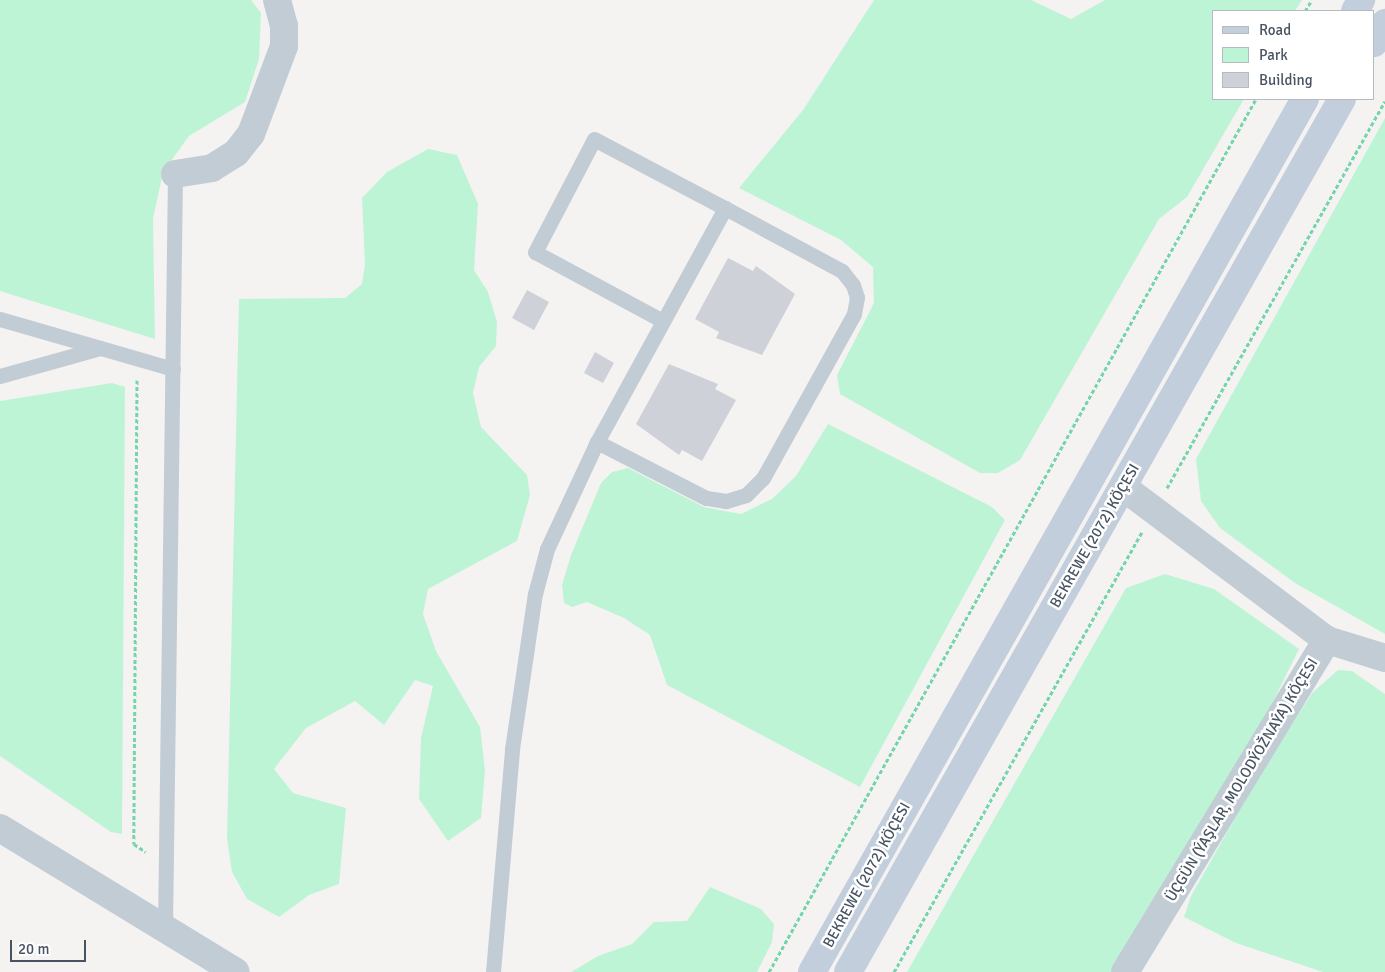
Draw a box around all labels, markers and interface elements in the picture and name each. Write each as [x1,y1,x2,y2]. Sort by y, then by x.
legend [1212,10,1375,100]
text: Road [1259,21,1291,39]
text: Park [1259,46,1288,64]
text: Building [1259,71,1313,89]
street label: BEKREWE (2072) KÖÇESI [1046,461,1144,611]
street label: ÜÇGÜN (ÝAŞLAR, MOLODÝOŽNAÝA) KÖÇESI [1162,655,1322,905]
street label: BEKREWE (2072) KÖÇESI [820,799,914,951]
scale bar [12,930,89,962]
text: 20 m [18,940,49,958]

